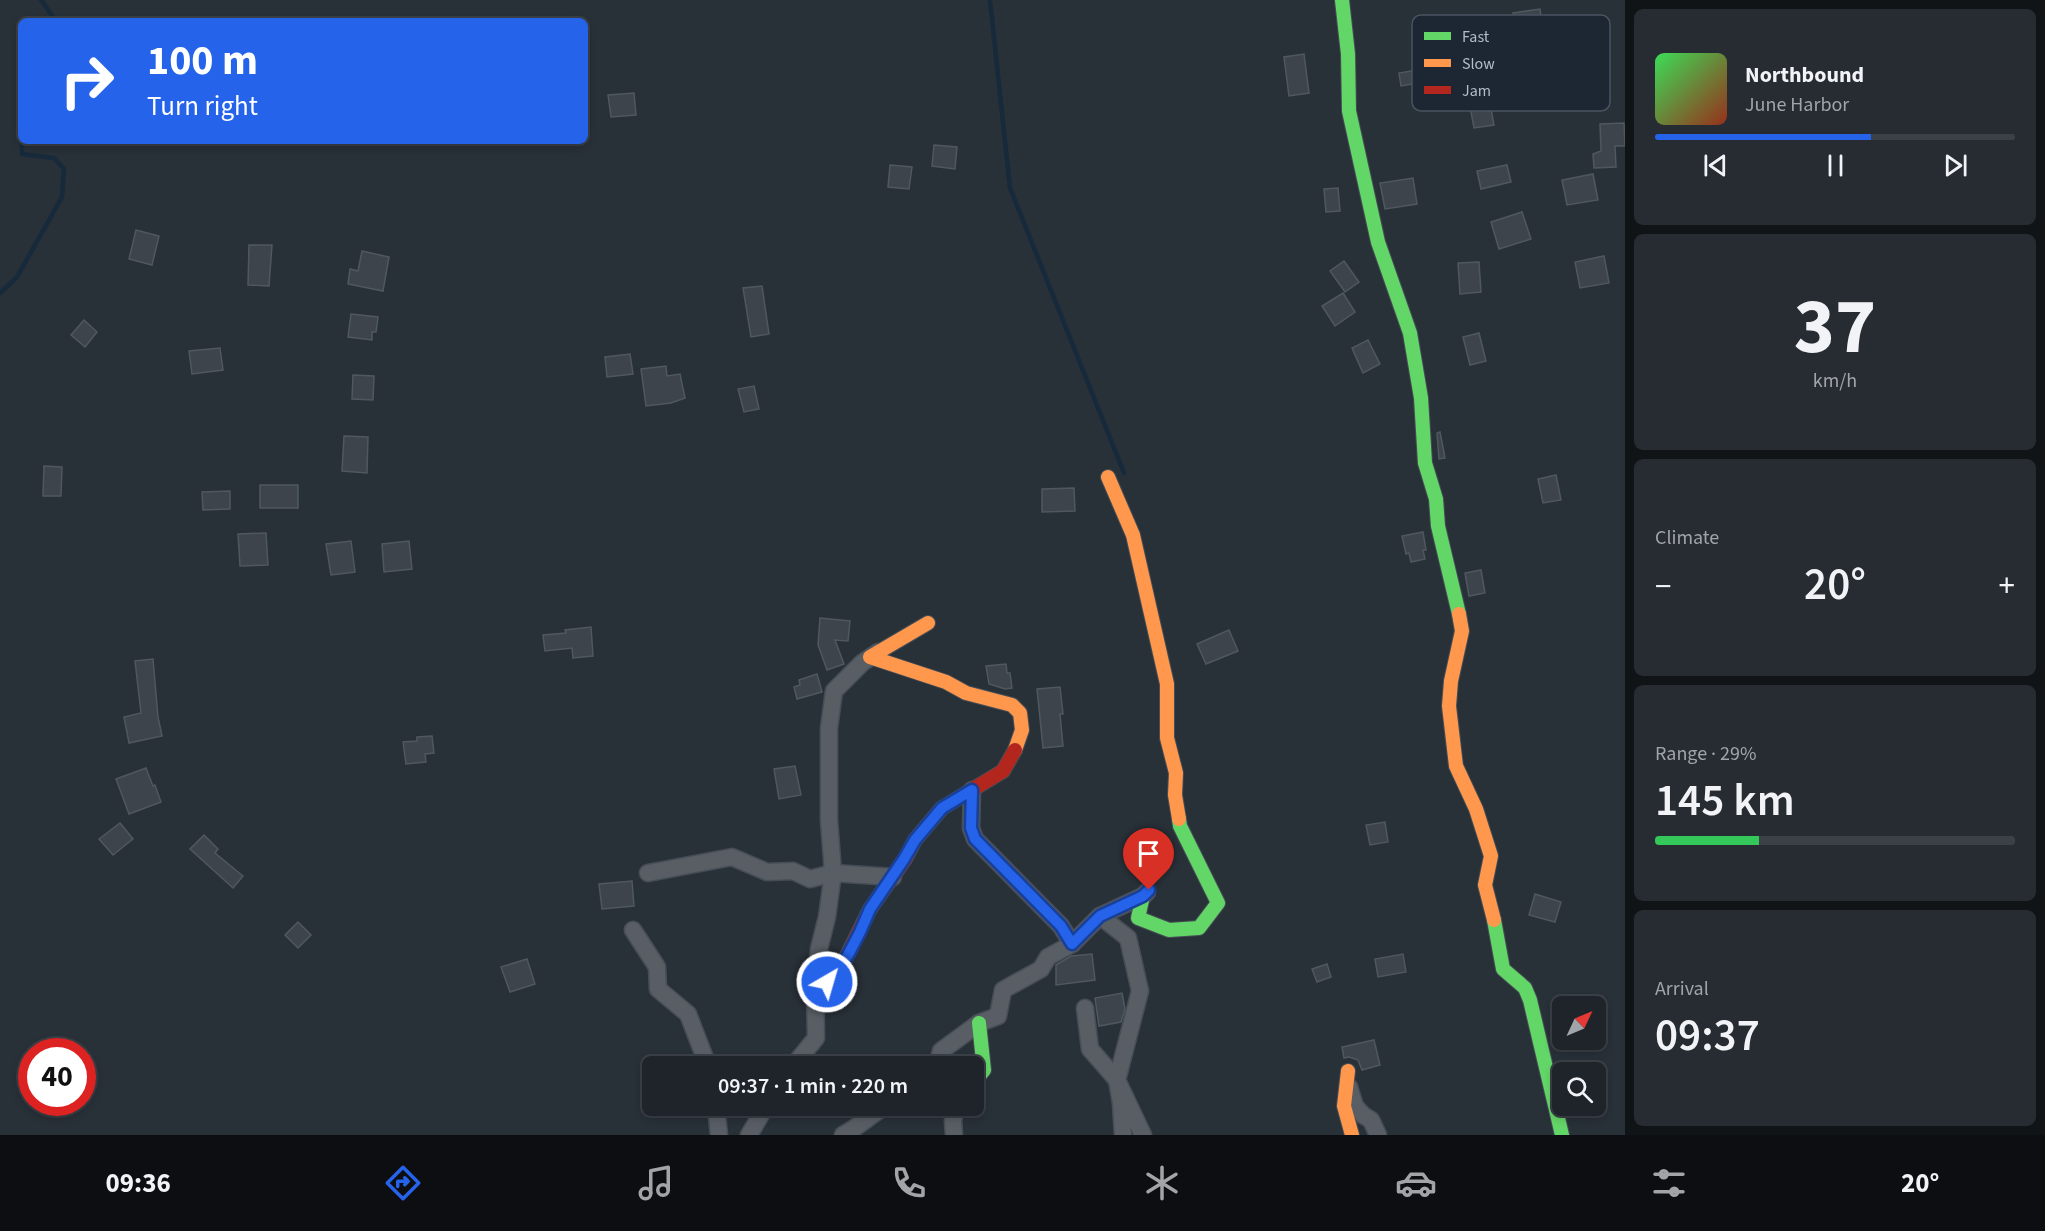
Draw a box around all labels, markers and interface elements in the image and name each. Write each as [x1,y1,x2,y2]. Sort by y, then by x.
legend [1412,15,1610,111]
text: Fast [1462,26,1490,48]
text: 100 m [147,31,258,91]
icon: right [48,42,126,120]
text: Slow [1462,53,1495,75]
text: Northbound [1745,59,1864,91]
text: Jam [1462,80,1491,102]
text: Turn right [147,87,258,126]
text: June Harbor [1745,91,1849,119]
icon: previous [1699,149,1732,182]
icon: pause [1819,149,1852,182]
icon: next [1939,149,1972,182]
text: 37 [1794,272,1876,383]
text: km/h [1813,367,1857,395]
text: Climate [1655,524,1719,552]
text: 20° [1804,553,1866,617]
text: − [1655,563,1671,610]
text: + [1999,563,2015,610]
text: Range · 29% [1655,740,1756,768]
text: 145 km [1655,769,1795,833]
pin [1123,828,1174,890]
icon: arrive [1132,837,1165,870]
position arrow [795,950,859,1014]
text: Arrival [1655,975,1709,1003]
north arrow [1552,996,1606,1050]
map controls [1552,996,1606,1116]
text: 09:37 [1655,1004,1760,1068]
speed limit sign: 40 [18,1038,96,1116]
button: search [1552,1062,1606,1116]
text: 09:37 · 1 min · 220 m [718,1070,908,1102]
icon: directions [382,1162,424,1204]
icon: music [635,1162,677,1204]
icon: phone [888,1162,930,1204]
icon: climate [1141,1162,1183,1204]
icon: car [1395,1162,1437,1204]
icon: filters [1648,1162,1690,1204]
text: 09:36 [106,1164,171,1203]
text: 20° [1901,1164,1939,1203]

